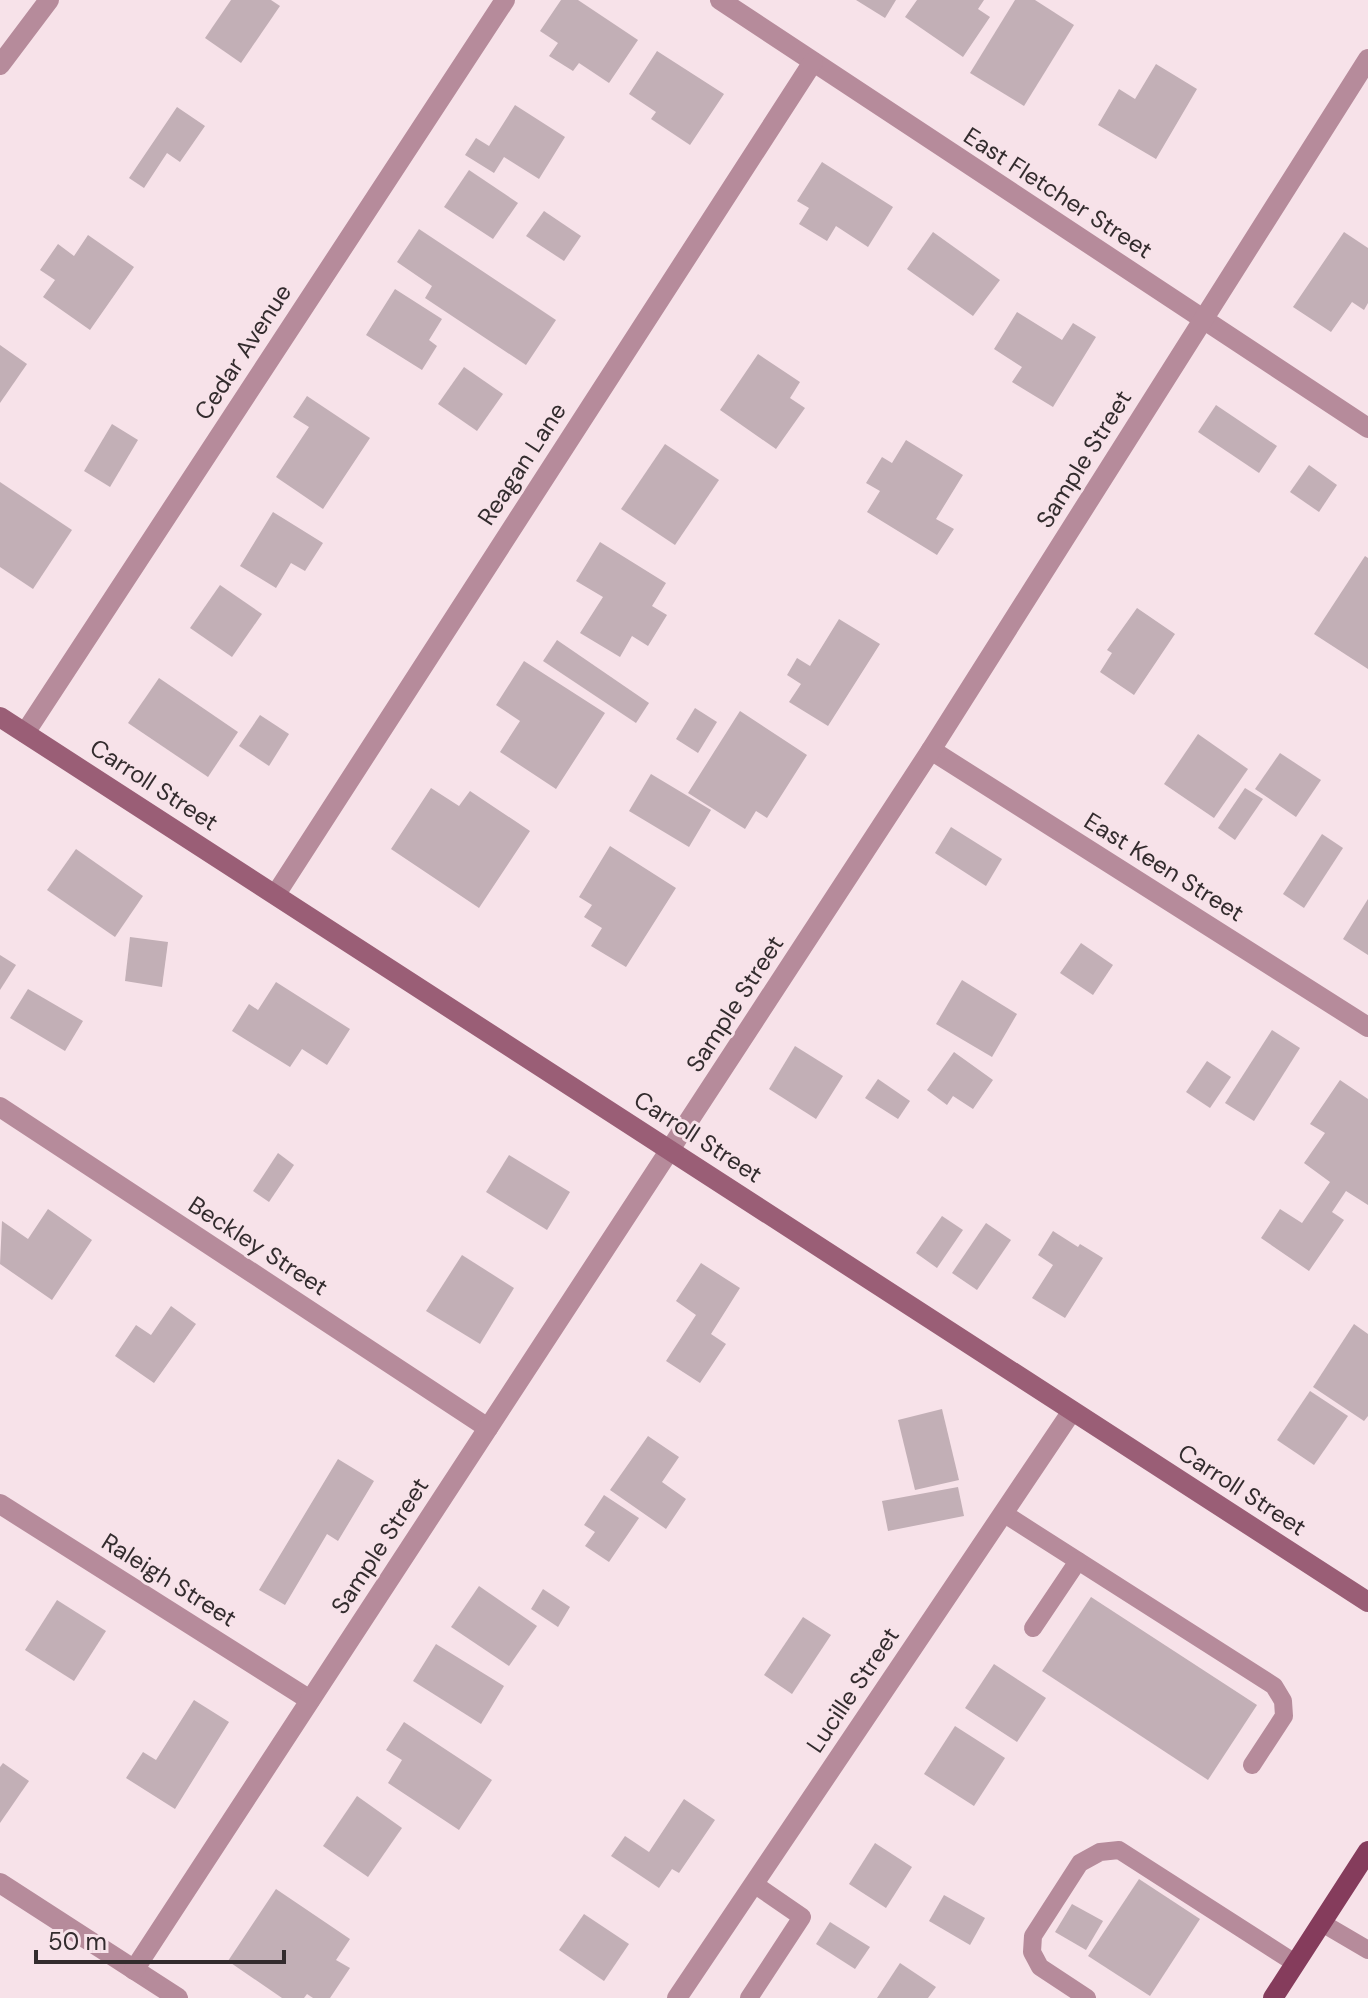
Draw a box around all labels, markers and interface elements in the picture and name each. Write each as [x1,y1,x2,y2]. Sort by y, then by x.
street label: East Fletcher Street [958,120,1158,265]
street label: Cedar Avenue [187,278,298,425]
street label: Sample Street [1029,384,1138,533]
street label: Reagan Lane [470,397,573,531]
street label: Carroll Street [84,732,224,838]
street label: East Keen Street [1079,805,1250,928]
street label: Sample Street [679,930,790,1078]
street label: Carroll Street [628,1084,768,1190]
street label: Beckley Street [183,1189,334,1302]
street label: Carroll Street [1172,1437,1312,1543]
street label: Sample Street [324,1472,435,1620]
street label: Raleigh Street [96,1526,242,1633]
street label: Lucille Street [799,1621,906,1758]
scale bar [36,1914,284,1964]
text: 50 m [48,1926,107,1957]

